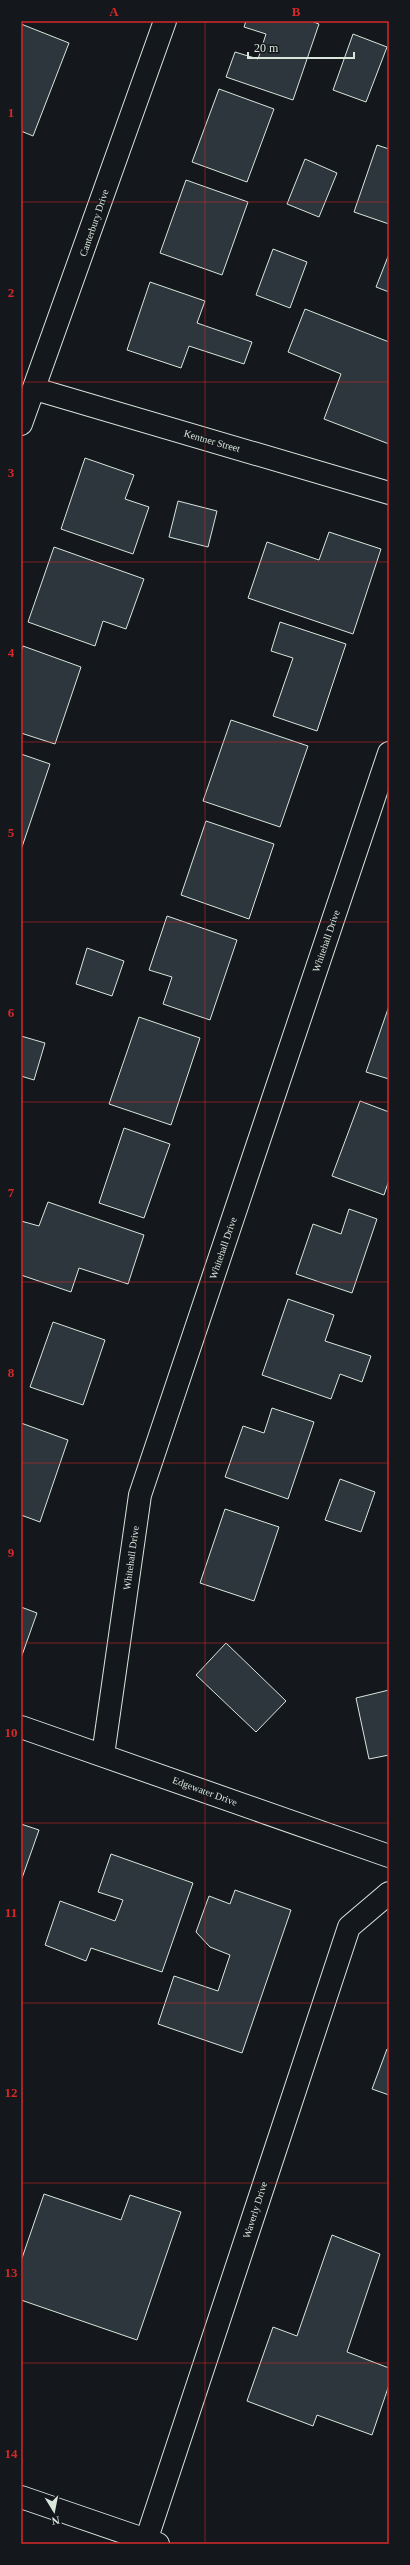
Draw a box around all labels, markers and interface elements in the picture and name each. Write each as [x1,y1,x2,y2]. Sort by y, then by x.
text: A [109,4,119,19]
text: B [292,4,301,19]
scale bar [248,34,354,60]
text: 20 m [254,41,279,55]
text: 1 [8,105,14,120]
street label: Canterbury Drive [77,187,111,258]
text: 2 [8,285,14,300]
street label: Kentner Street [183,428,242,454]
text: 3 [8,465,15,480]
text: 4 [8,645,15,660]
text: 5 [8,825,15,840]
street label: Whitehall Drive [310,908,342,973]
text: 6 [8,1005,15,1020]
text: 7 [8,1185,15,1200]
street label: Whitehall Drive [207,1215,239,1280]
text: 8 [8,1365,15,1380]
street label: Whitehall Drive [121,1525,141,1591]
text: 9 [8,1545,15,1560]
text: 10 [5,1725,18,1740]
street label: Edgewater Drive [171,1774,239,1808]
text: 11 [5,1905,17,1920]
text: 12 [5,2085,18,2100]
street label: Waverly Drive [241,2180,270,2240]
text: 13 [5,2265,18,2280]
text: 14 [5,2446,18,2461]
north arrow [34,2491,74,2531]
text: N [51,2514,61,2527]

